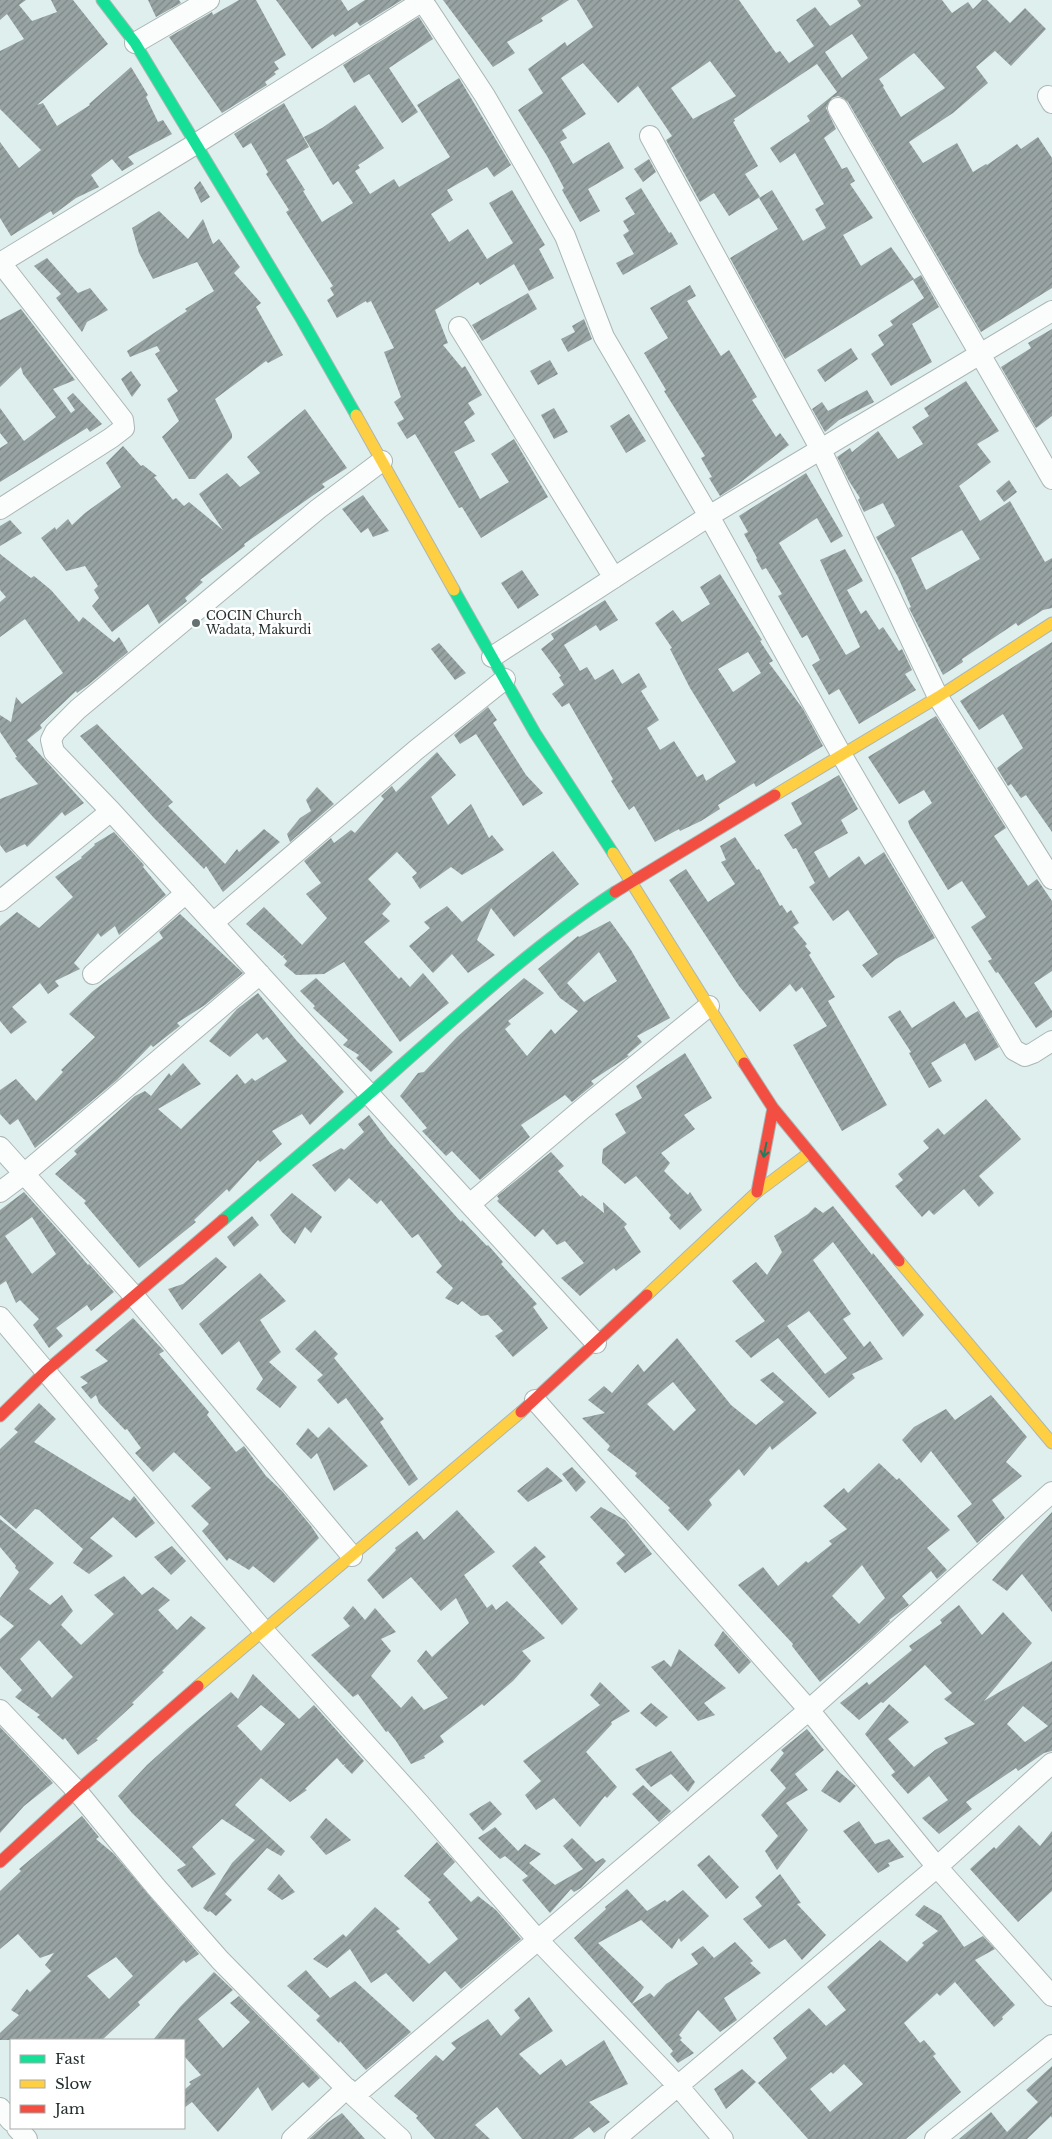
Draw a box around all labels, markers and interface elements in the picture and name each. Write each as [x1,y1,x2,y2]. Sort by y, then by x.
place label: COCIN Church Wadata, Makurdi [205,608,311,637]
marker: COCIN Church Wadata, Makurdi [190,617,202,629]
one-way arrow [760,1141,769,1157]
legend [10,2039,185,2129]
text: Fast [55,2049,86,2068]
text: Slow [55,2074,92,2093]
text: Jam [53,2099,85,2118]

